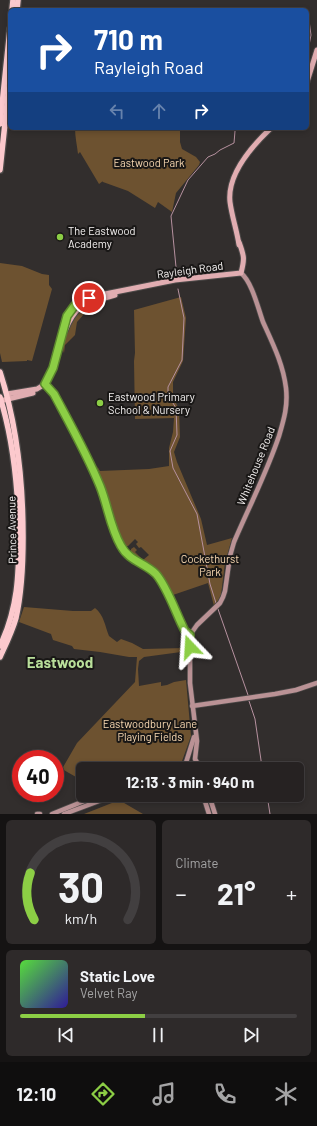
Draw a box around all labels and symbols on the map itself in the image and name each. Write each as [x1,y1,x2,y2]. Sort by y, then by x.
park label: Eastwood Park [113,156,185,169]
place label: The Eastwood Academy [68,224,135,250]
marker: The Eastwood Academy [55,232,65,242]
street label: Rayleigh Road [156,258,224,281]
pin [72,281,106,315]
place label: Eastwood Primary School & Nursery [108,390,195,416]
marker: Eastwood Primary School & Nursery [95,398,105,408]
street label: Whitehouse Road [234,425,277,507]
street label: Prince Avenue [4,496,19,564]
park label: Cockethurst Park [181,552,239,578]
position arrow [169,626,211,668]
district label: Eastwood [27,653,93,671]
park label: Eastwoodbury Lane Playing Fields [103,717,197,743]
speed limit sign: 40 [12,750,64,802]

